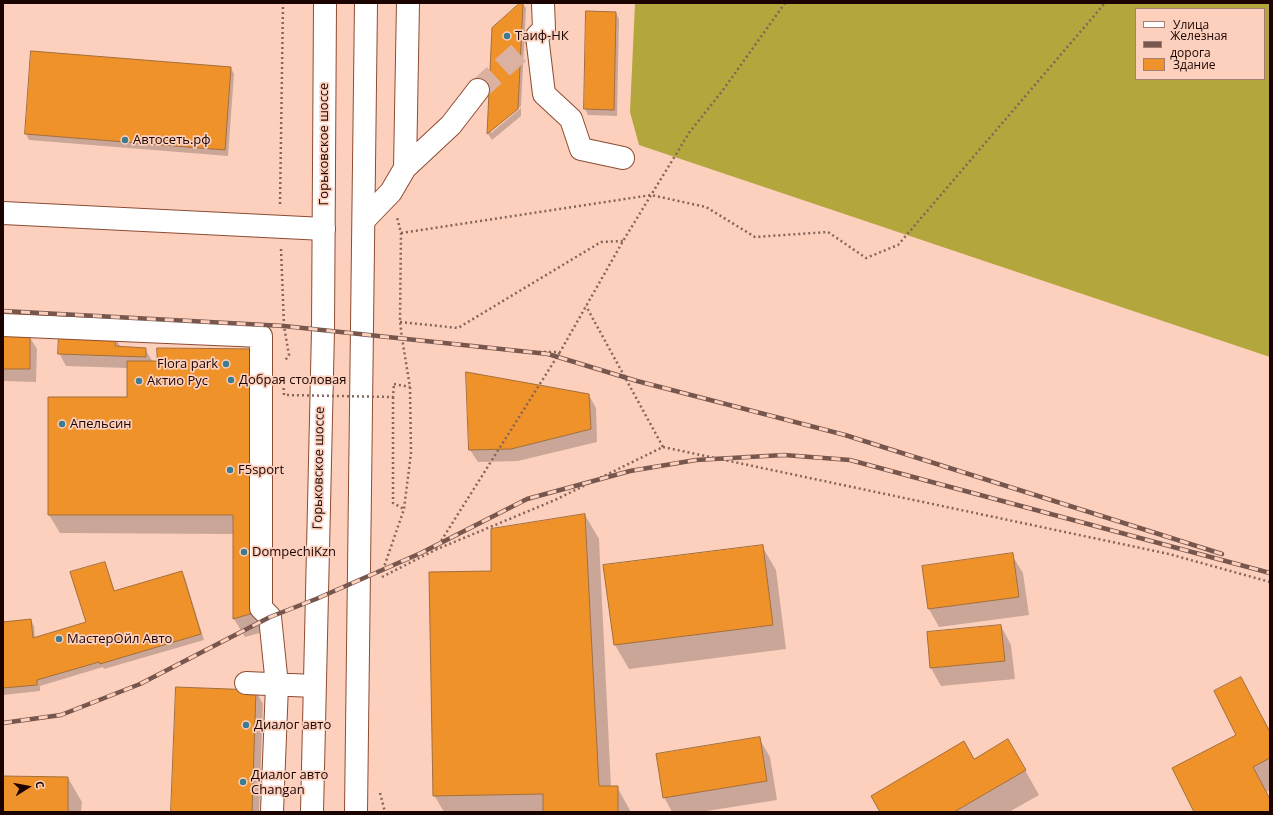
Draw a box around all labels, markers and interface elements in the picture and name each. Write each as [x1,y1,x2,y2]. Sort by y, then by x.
legend [1135,8,1265,80]
text: Улица [1173,16,1209,33]
text: Железная дорога [1170,27,1227,61]
place label: Таиф-НК [515,28,569,44]
marker: Таиф-НК [502,31,512,41]
text: Здание [1173,56,1216,73]
street label: Горьковское шоссе [316,83,332,205]
place label: Автосеть.рф [133,132,211,148]
marker: Автосеть.рф [120,135,130,145]
place label: Flora park [157,356,218,372]
marker: Flora park [221,359,231,369]
place label: Добрая столовая [239,372,347,388]
place label: Актио Рус [147,373,208,389]
marker: Добрая столовая [226,375,236,385]
marker: Актио Рус [134,376,144,386]
street label: Горьковское шоссе [310,406,328,530]
place label: Апельсин [70,416,131,432]
marker: Апельсин [57,419,67,429]
place label: F5sport [238,462,284,478]
marker: F5sport [225,465,235,475]
place label: DompechiKzn [252,544,336,560]
marker: DompechiKzn [239,547,249,557]
place label: МастерОйл Авто [67,631,172,647]
marker: МастерОйл Авто [54,634,64,644]
place label: Диалог авто [254,717,331,733]
marker: Диалог авто [241,720,251,730]
north arrow [8,767,48,807]
place label: Диалог авто Changan [251,767,328,798]
marker: Диалог авто Changan [238,777,248,787]
text: С [32,780,48,789]

